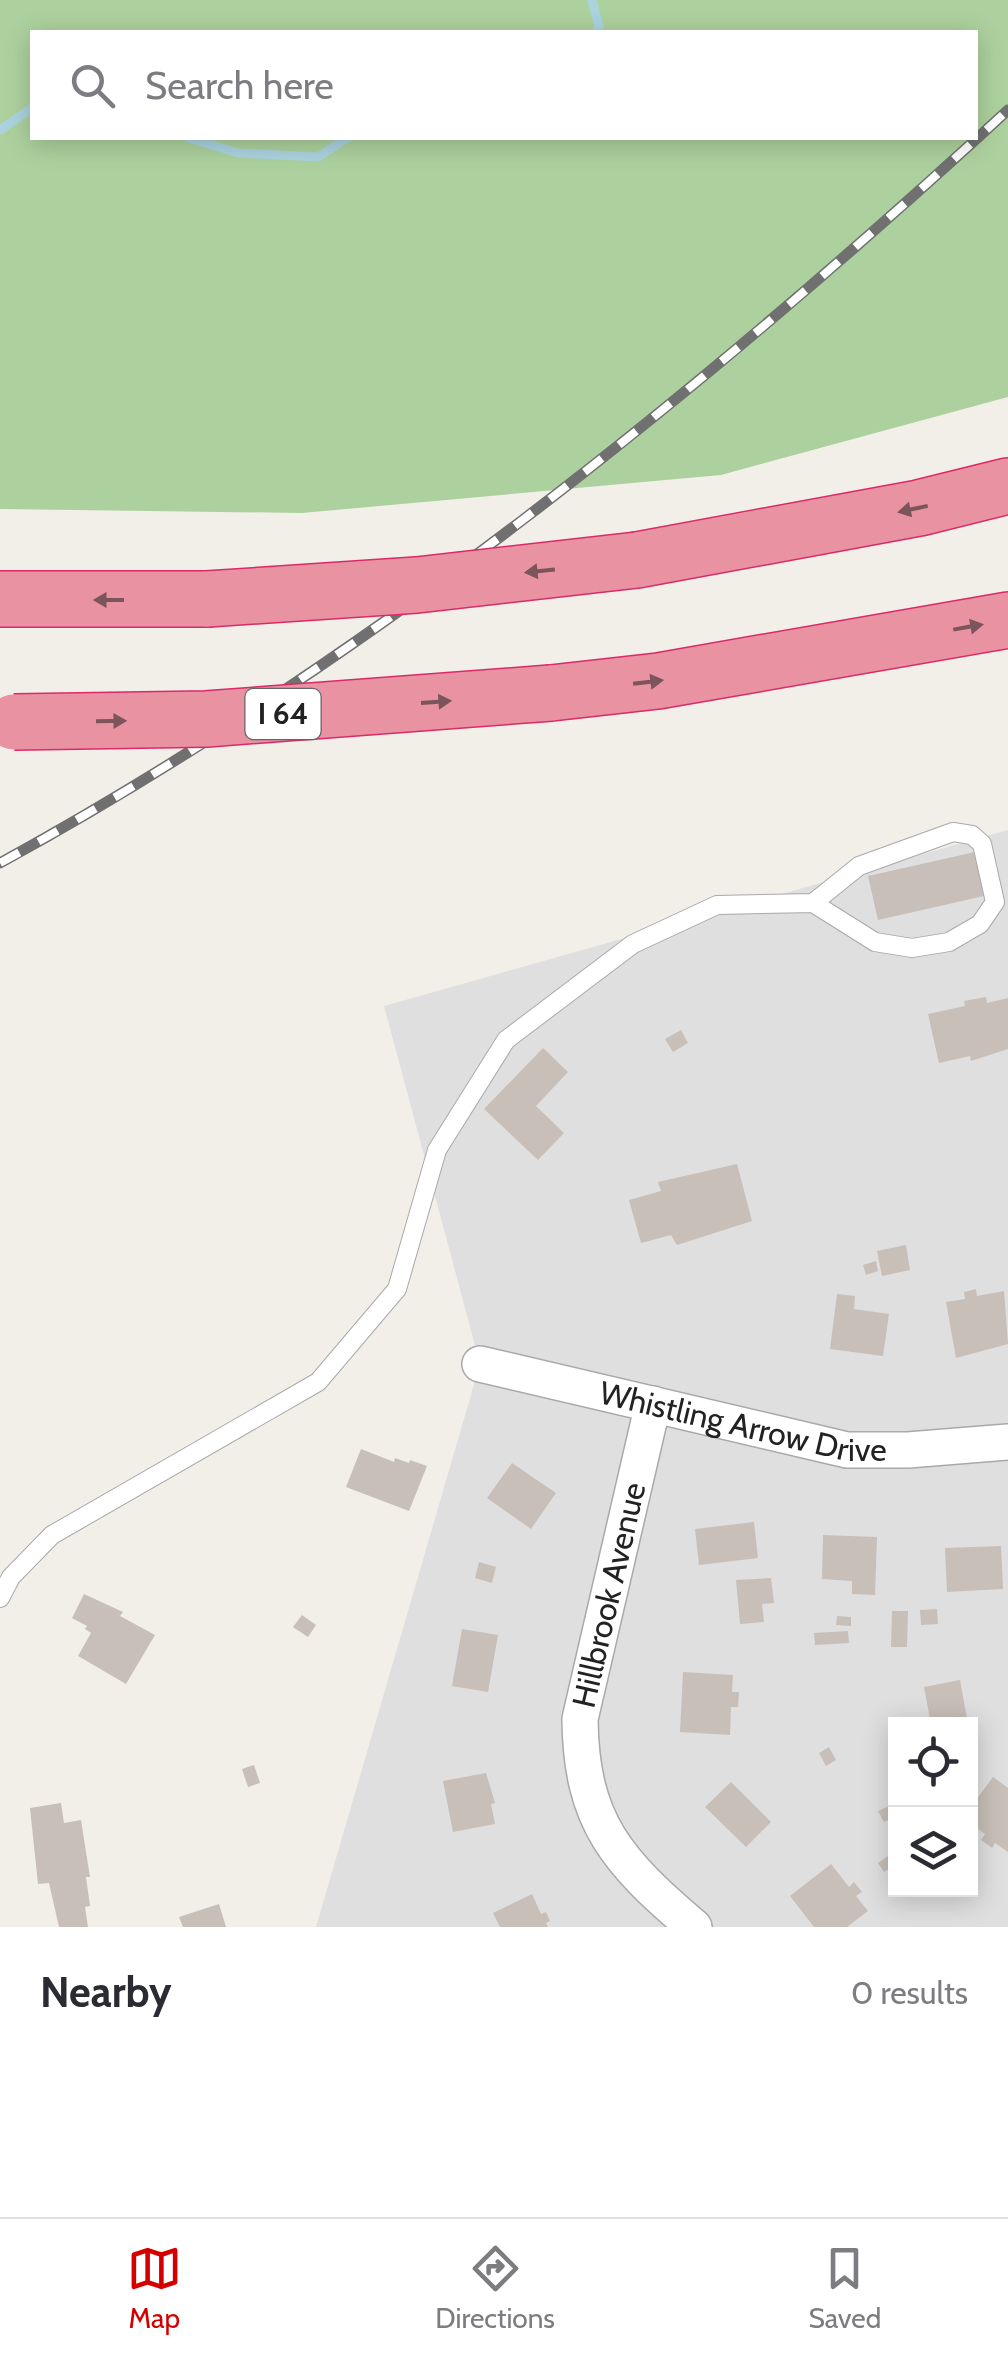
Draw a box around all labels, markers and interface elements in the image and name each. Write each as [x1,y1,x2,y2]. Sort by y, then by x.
search box [30,30,978,140]
icon: search [65,58,120,113]
text: Search here [145,62,334,109]
one-way arrow [897,501,928,517]
one-way arrow [524,563,556,579]
one-way arrow [93,592,125,608]
one-way arrow [953,619,984,634]
one-way arrow [632,674,664,690]
road number: I 64 [246,689,320,739]
one-way arrow [420,694,452,710]
one-way arrow [96,713,128,729]
street label: Whistling Arrow Drive [596,1373,887,1469]
street label: Hillbrook Avenue [564,1479,653,1711]
map controls [888,1717,978,1897]
button: locate [888,1717,978,1807]
button: layers [888,1807,978,1897]
text: Nearby [40,1966,172,2018]
text: 0 results [851,1973,968,2012]
tab: Map [127,2241,182,2335]
tab: Directions [435,2241,555,2335]
tab: Saved [809,2241,881,2335]

